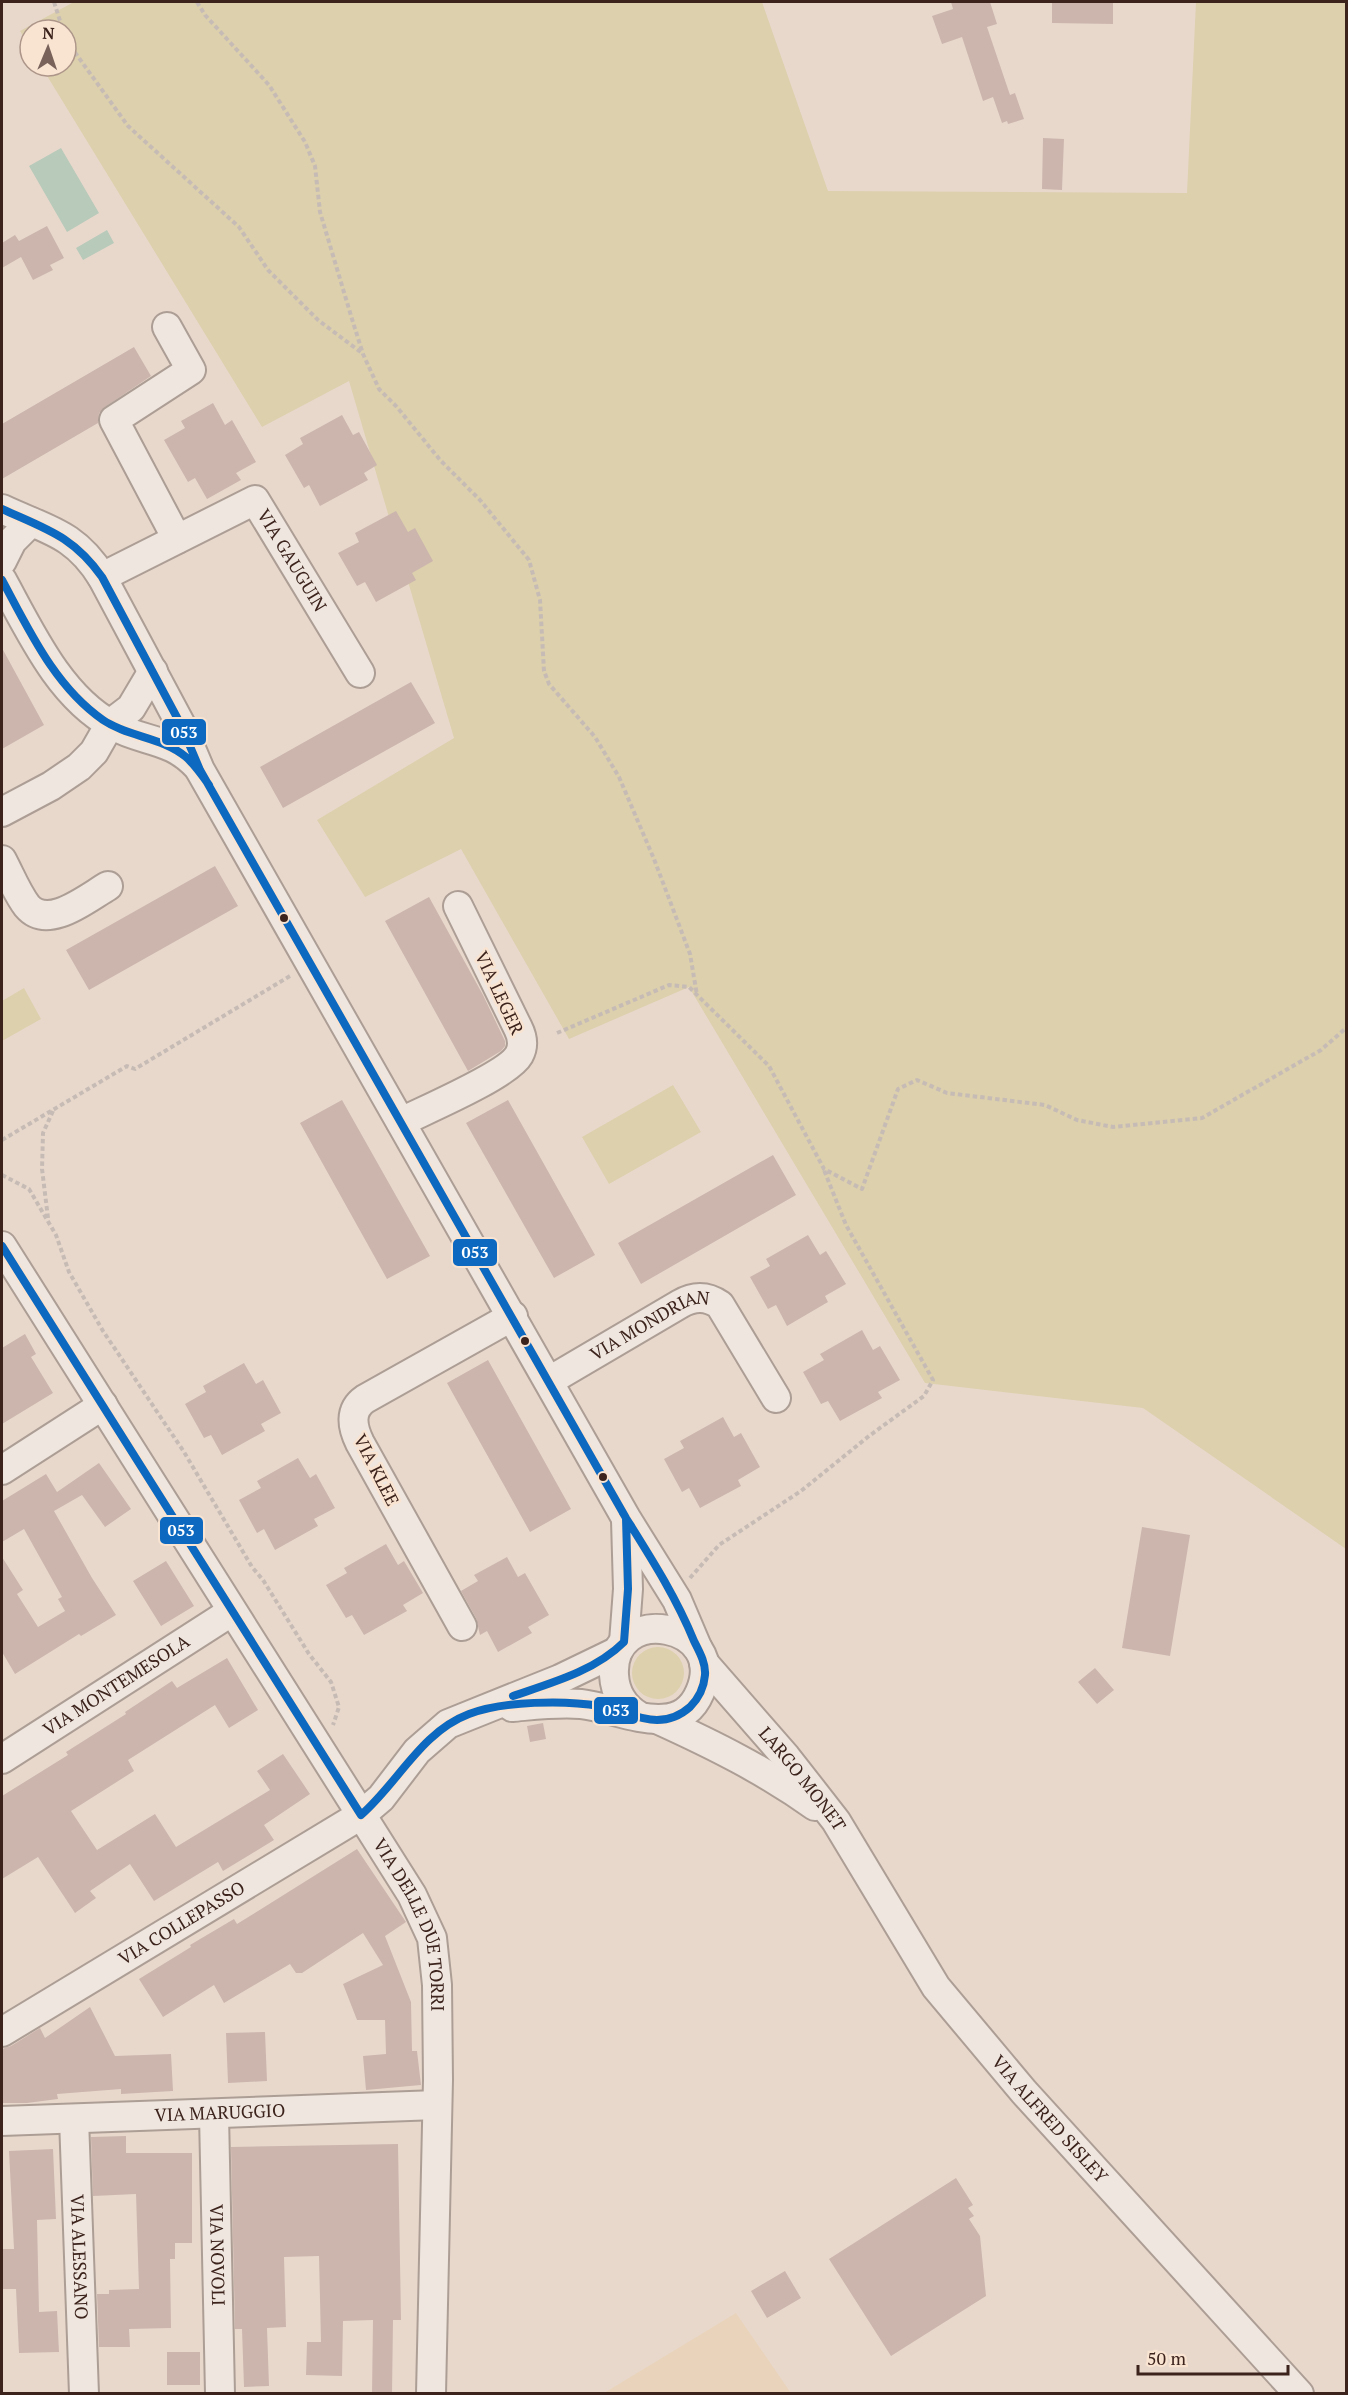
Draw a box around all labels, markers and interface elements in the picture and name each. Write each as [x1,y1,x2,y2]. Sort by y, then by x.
north arrow [18,18,78,78]
text: N [42,22,55,44]
street label: VIA GAUGUIN [252,504,333,616]
line badge: 053 [161,718,207,746]
text: 053 [170,721,198,743]
unlabelled marker [278,912,290,924]
street label: VIA LEGER [470,947,530,1039]
line badge: 053 [452,1238,498,1267]
text: 053 [461,1241,489,1263]
street label: VIA MONDRIAN [585,1285,711,1365]
unlabelled marker [519,1335,531,1347]
street label: VIA KLEE [349,1430,405,1509]
unlabelled marker [597,1471,609,1483]
line badge: 053 [159,1516,204,1545]
text: 053 [167,1519,195,1541]
street label: VIA MONTEMESOLA [38,1628,195,1741]
line badge: 053 [593,1696,639,1725]
text: 053 [602,1699,630,1721]
street label: LARGO MONET [754,1721,852,1835]
street label: VIA DELLE DUE TORRI [368,1833,450,2012]
street label: VIA COLLEPASSO [113,1875,249,1970]
street label: VIA ALFRED SISLEY [987,2050,1114,2188]
street label: VIA MARUGGIO [154,2098,286,2126]
street label: VIA ALESSANO [66,2194,94,2320]
street label: VIA NOVOLI [205,2204,231,2306]
scale bar [1138,2338,1288,2376]
text: 50 m [1147,2346,1187,2370]

